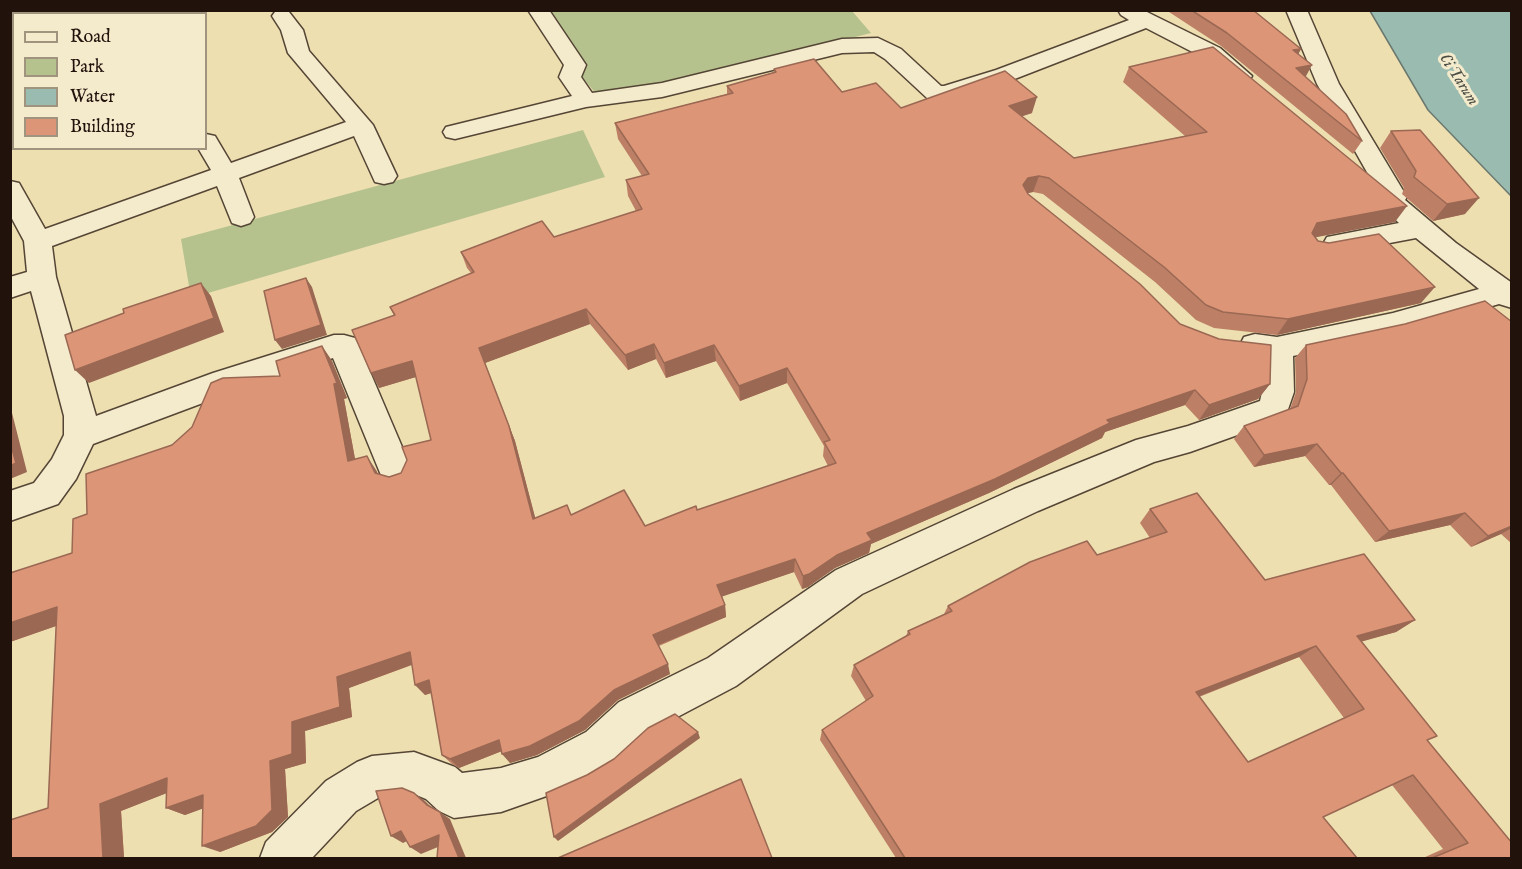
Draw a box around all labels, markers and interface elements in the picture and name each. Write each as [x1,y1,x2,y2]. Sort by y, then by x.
legend [12,12,207,150]
text: Road [70,26,111,49]
water label: Ci Tarum [1434,51,1482,109]
text: Park [70,56,104,79]
text: Water [70,86,115,109]
text: Building [70,116,135,139]

